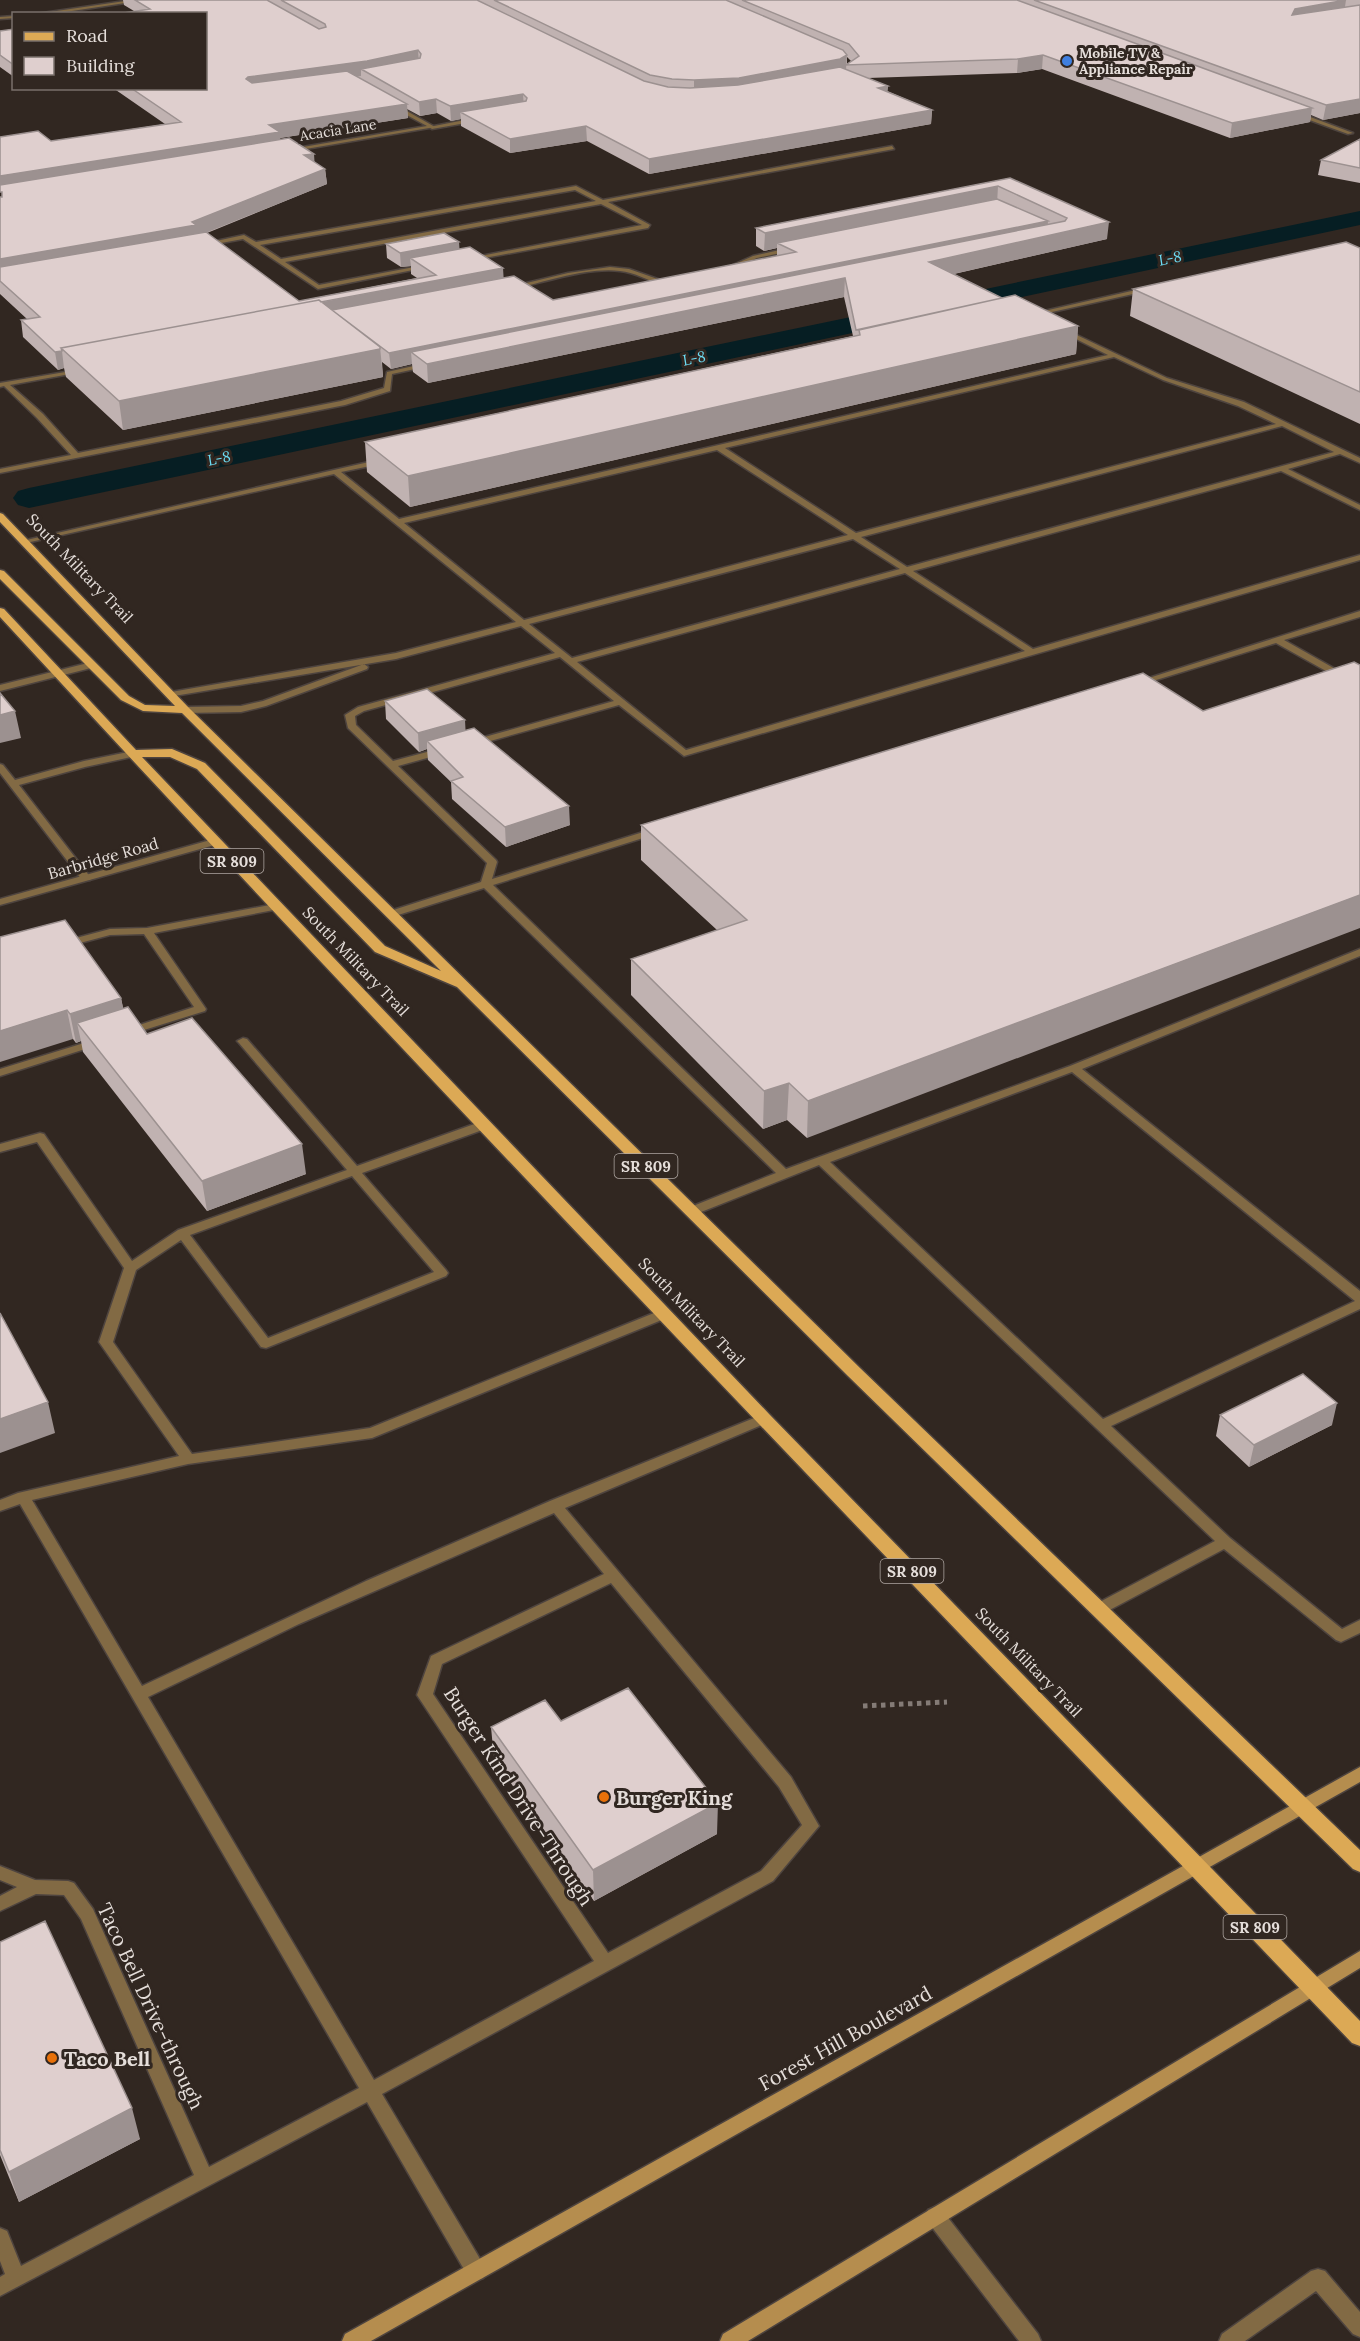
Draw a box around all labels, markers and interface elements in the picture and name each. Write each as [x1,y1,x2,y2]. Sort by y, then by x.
legend [12,12,207,90]
text: Road [66,24,108,47]
place label: Mobile TV & Appliance Repair [1079,44,1193,78]
text: Building [66,54,136,77]
marker: Mobile TV & Appliance Repair [1060,54,1074,68]
street label: Acacia Lane [297,115,378,145]
water label: L-8 [1157,246,1183,270]
water label: L-8 [681,346,707,370]
water label: L-8 [206,446,232,470]
street label: South Military Trail [23,509,137,627]
street label: Barbridge Road [45,833,161,883]
road number: SR 809 [200,849,264,873]
street label: South Military Trail [299,902,413,1020]
road number: SR 809 [614,1154,678,1178]
street label: South Military Trail [635,1253,749,1371]
road number: SR 809 [880,1559,944,1583]
street label: South Military Trail [972,1603,1086,1721]
street label: Burger Kind Drive-Through [439,1682,599,1910]
place label: Burger King [616,1785,733,1810]
marker: Burger King [597,1790,611,1804]
street label: Taco Bell Drive-through [93,1899,209,2113]
road number: SR 809 [1224,1915,1286,1939]
street label: Forest Hill Boulevard [754,1980,936,2096]
place label: Taco Bell [64,2046,150,2070]
marker: Taco Bell [45,2051,59,2065]

